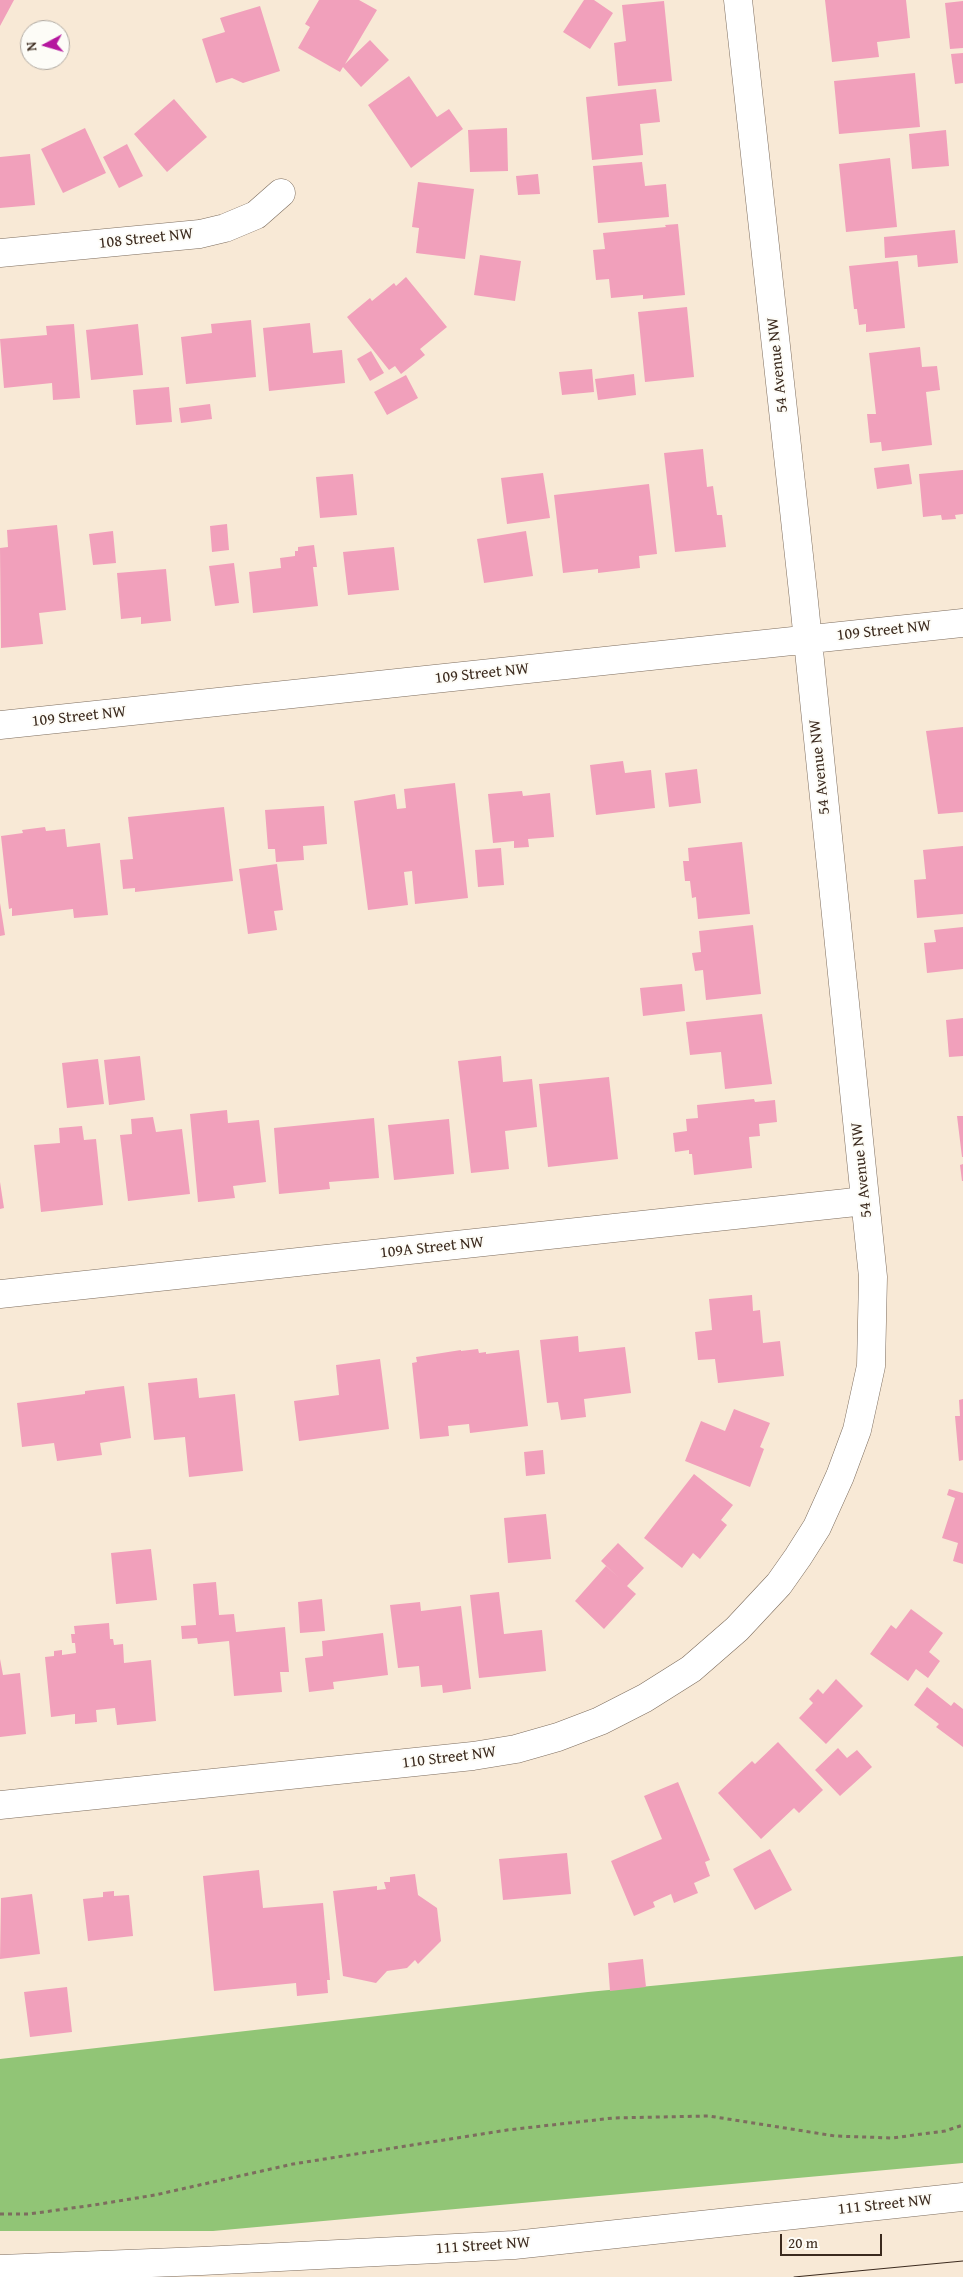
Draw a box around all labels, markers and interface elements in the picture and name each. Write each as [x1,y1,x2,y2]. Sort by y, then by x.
north arrow [20,20,70,70]
text: N [21,41,42,52]
street label: 108 Street NW [98,225,194,253]
street label: 54 Avenue NW [763,316,793,414]
street label: 109 Street NW [836,617,932,645]
street label: 109 Street NW [434,660,530,688]
street label: 109 Street NW [31,703,127,731]
street label: 54 Avenue NW [805,718,835,816]
street label: 54 Avenue NW [847,1121,877,1219]
street label: 109A Street NW [379,1233,485,1263]
street label: 110 Street NW [401,1743,497,1773]
street label: 111 Street NW [837,2191,933,2219]
scale bar [783,2224,886,2256]
text: 20 m [788,2232,818,2253]
street label: 111 Street NW [435,2233,531,2259]

